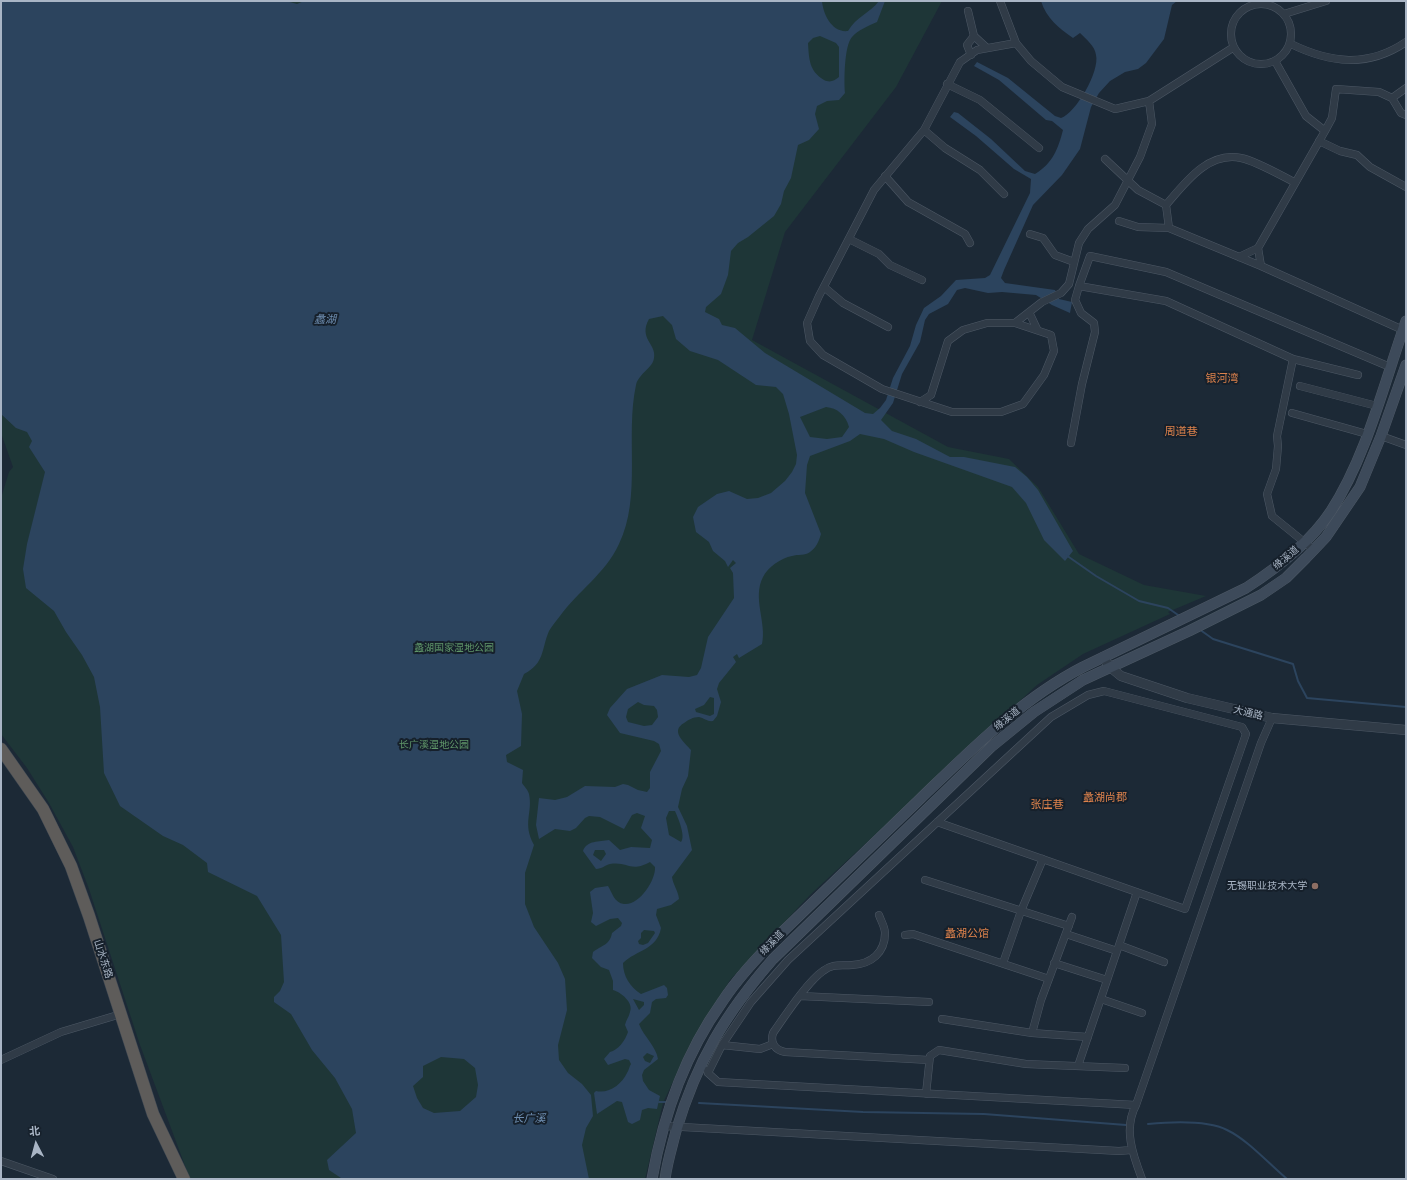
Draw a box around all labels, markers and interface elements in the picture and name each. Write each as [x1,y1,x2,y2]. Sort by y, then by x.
water label: 蠡湖 [314,313,336,327]
district label: 银河湾 [1206,372,1238,386]
district label: 周道巷 [1165,425,1197,439]
street label: 缘溪道 [1271,544,1301,572]
park label: 蠡湖国家湿地公园 [414,642,494,654]
street label: 大通路 [1232,704,1264,722]
street label: 缘溪道 [992,705,1022,733]
park label: 长广溪湿地公园 [399,739,469,751]
district label: 蠡湖尚郡 [1083,791,1127,805]
district label: 张庄巷 [1031,798,1063,812]
place label: 无锡职业技术大学 [1227,880,1307,892]
marker: 无锡职业技术大学 [1310,881,1320,891]
district label: 蠡湖公馆 [945,927,989,941]
street label: 缘溪道 [757,928,787,958]
street label: 山水东路 [91,938,115,980]
water label: 长广溪 [513,1112,545,1126]
north arrow [16,1124,56,1164]
text: 北 [29,1125,41,1139]

